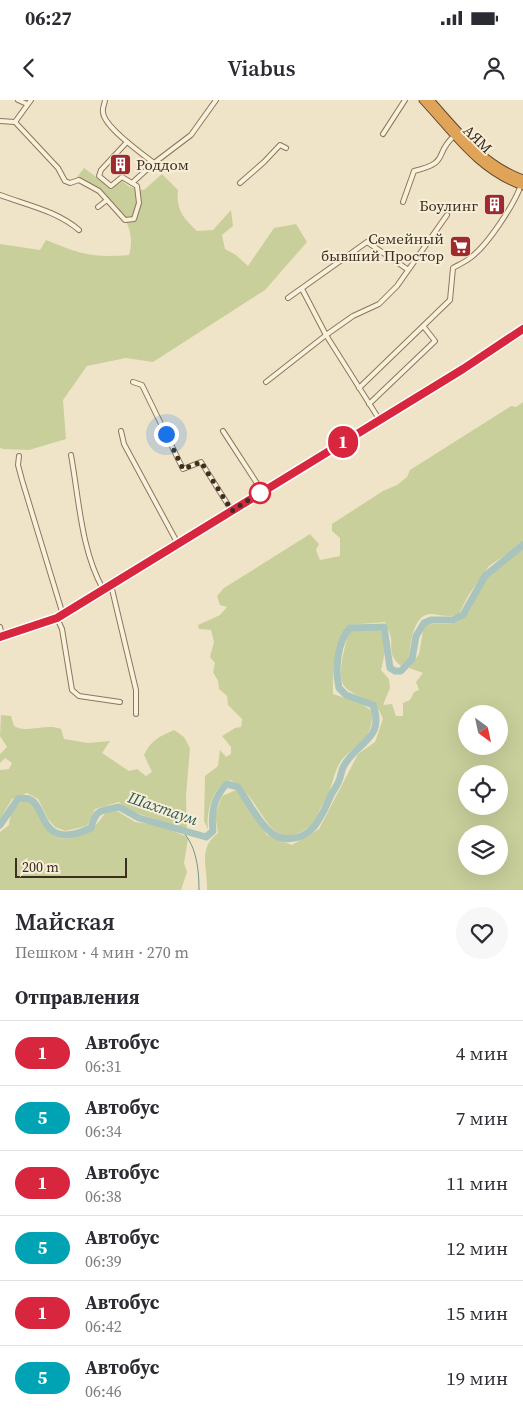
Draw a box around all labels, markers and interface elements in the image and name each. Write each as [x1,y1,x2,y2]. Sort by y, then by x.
text: 06:27 [25,5,72,31]
text: Viabus [228,53,295,83]
icon: back [15,54,43,82]
icon: person [480,54,508,82]
street label: АЯМ [459,120,497,158]
building icon: Роддом [108,152,132,176]
place label: Роддом [136,154,189,175]
building icon: Боулинг [482,193,506,217]
place label: Боулинг [419,195,478,216]
place label: Семейный бывший Простор [321,228,444,266]
supermarket icon: Семейный бывший Простор [448,235,472,259]
your location [154,422,179,447]
line badge: 1 [327,426,359,458]
text: 1 [338,429,348,454]
unlabelled marker [249,482,271,504]
north arrow [458,705,508,755]
map controls [458,705,508,875]
button: locate [458,765,508,815]
water label: Шахтаум [124,785,201,830]
button: layers [458,825,508,875]
scale bar [15,855,128,878]
text: 200 m [22,857,59,877]
text: Майская [15,905,115,938]
button: heart [456,907,508,959]
text: Пешком · 4 мин · 270 m [15,941,189,963]
text: Отправления [15,984,140,1010]
text: Автобус [85,1029,160,1055]
text: 1 [38,1040,47,1065]
text: 4 мин [456,1040,508,1066]
text: 06:31 [85,1055,122,1077]
text: Автобус [85,1094,160,1120]
text: 5 [38,1105,47,1130]
text: 7 мин [456,1105,508,1131]
text: 06:34 [85,1120,122,1142]
text: Автобус [85,1159,160,1185]
text: 1 [38,1170,47,1195]
text: 11 мин [446,1170,508,1196]
text: 06:38 [85,1185,122,1207]
text: Автобус [85,1224,160,1250]
text: 5 [38,1235,47,1260]
text: 12 мин [446,1235,508,1261]
text: 06:39 [85,1250,122,1272]
text: Автобус [85,1289,160,1315]
text: 1 [38,1300,47,1325]
text: 15 мин [446,1300,508,1326]
text: 06:42 [85,1315,122,1337]
text: Автобус [85,1354,160,1380]
text: 5 [38,1365,47,1390]
text: 19 мин [446,1365,508,1391]
text: 06:46 [85,1380,122,1402]

